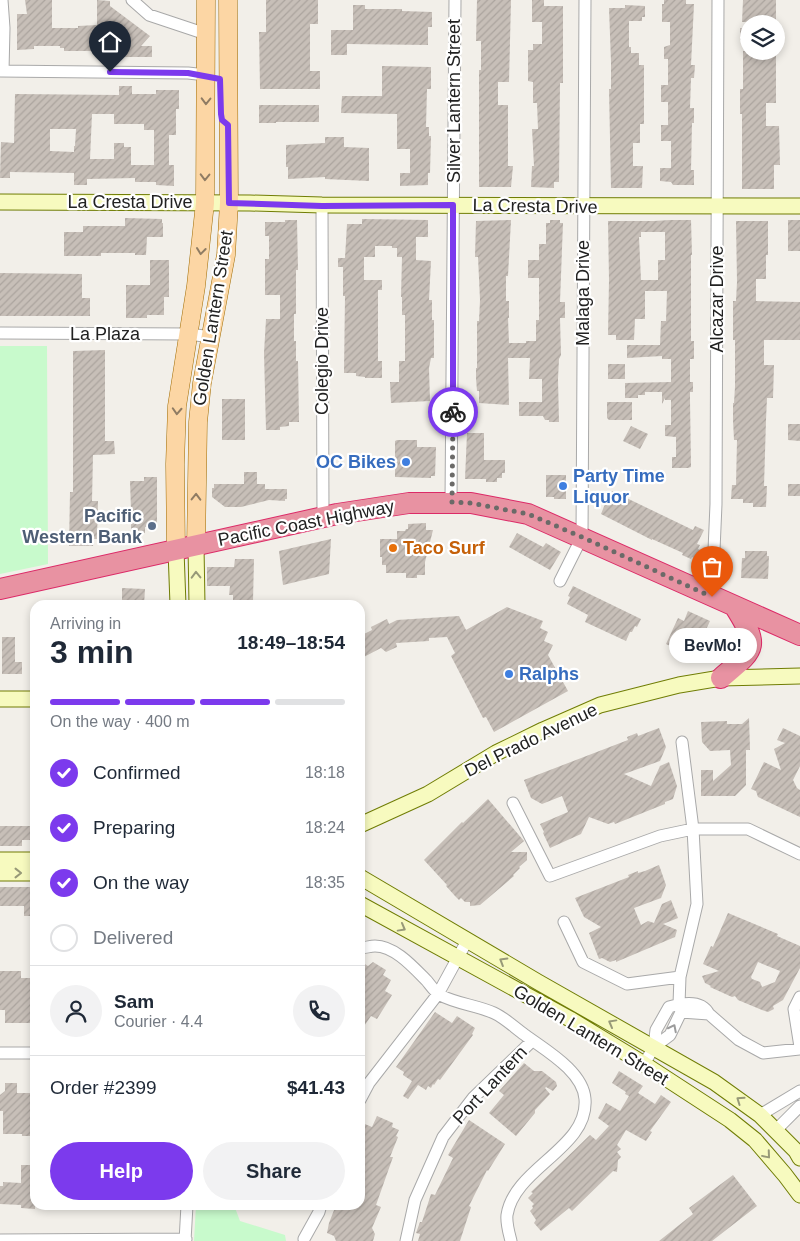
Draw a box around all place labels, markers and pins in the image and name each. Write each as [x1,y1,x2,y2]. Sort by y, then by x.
pin [89,21,131,72]
place label: OC Bikes [316,452,396,472]
marker: OC Bikes [400,456,412,468]
place label: Party Time Liquor [573,466,665,507]
marker: Party Time Liquor [557,480,569,492]
place label: Pacific Western Bank [22,506,143,547]
marker: Pacific Western Bank [146,520,158,532]
place label: Taco Surf [403,538,486,558]
marker: Taco Surf [387,542,399,554]
pin [691,546,733,597]
callout: BevMo! [668,627,756,662]
place label: Ralphs [519,664,579,684]
marker: Ralphs [503,668,515,680]

